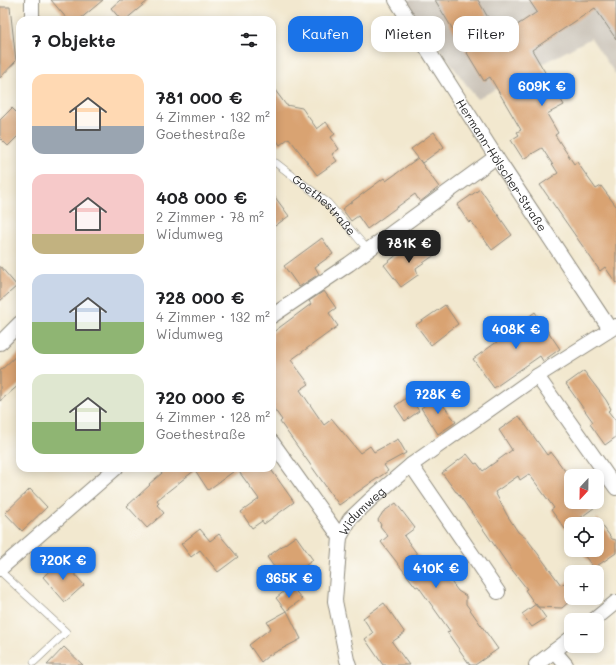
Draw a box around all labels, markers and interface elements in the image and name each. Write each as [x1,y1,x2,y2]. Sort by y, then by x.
chip: Kaufen [288,16,363,52]
chip: Mieten [371,16,445,52]
chip: Filter [453,16,519,52]
text: 7 Objekte [32,29,116,51]
icon: filters [238,29,260,51]
pin: 609K € [509,73,575,107]
text: 609K € [518,77,566,94]
text: 781 000 € [156,86,242,108]
icon: home [64,90,112,138]
street label: Hermann-Hölscher-Straße [453,96,551,234]
text: 4 Zimmer · 132 m² [156,108,270,125]
text: Goethestraße [156,125,245,142]
street label: Goethestraße [289,170,360,238]
text: 408 000 € [156,186,247,208]
icon: home [64,190,112,238]
text: 2 Zimmer · 78 m² [156,208,264,225]
text: Widumweg [156,225,223,242]
pin: 781K € [376,230,442,264]
text: 781K € [387,234,431,251]
text: 728 000 € [156,286,244,308]
icon: home [64,290,112,338]
text: 4 Zimmer · 132 m² [156,308,270,325]
pin: 408K € [483,316,549,350]
text: 408K € [492,320,540,337]
text: Widumweg [156,325,223,342]
pin: 728K € [405,381,471,415]
text: 728K € [415,385,461,402]
text: 720 000 € [156,386,245,408]
icon: home [64,390,112,438]
text: 4 Zimmer · 128 m² [156,408,270,425]
text: Goethestraße [156,425,245,442]
north arrow [564,469,604,509]
map controls [564,469,604,653]
street label: Widumweg [335,483,388,538]
button: locate [564,517,604,557]
pin: 720K € [30,547,96,581]
text: 720K € [40,551,86,568]
pin: 410K € [403,555,469,589]
text: 410K € [413,559,459,576]
pin: 365K € [256,565,322,599]
button: + [564,565,604,605]
text: 365K € [265,569,313,586]
button: − [564,613,604,653]

